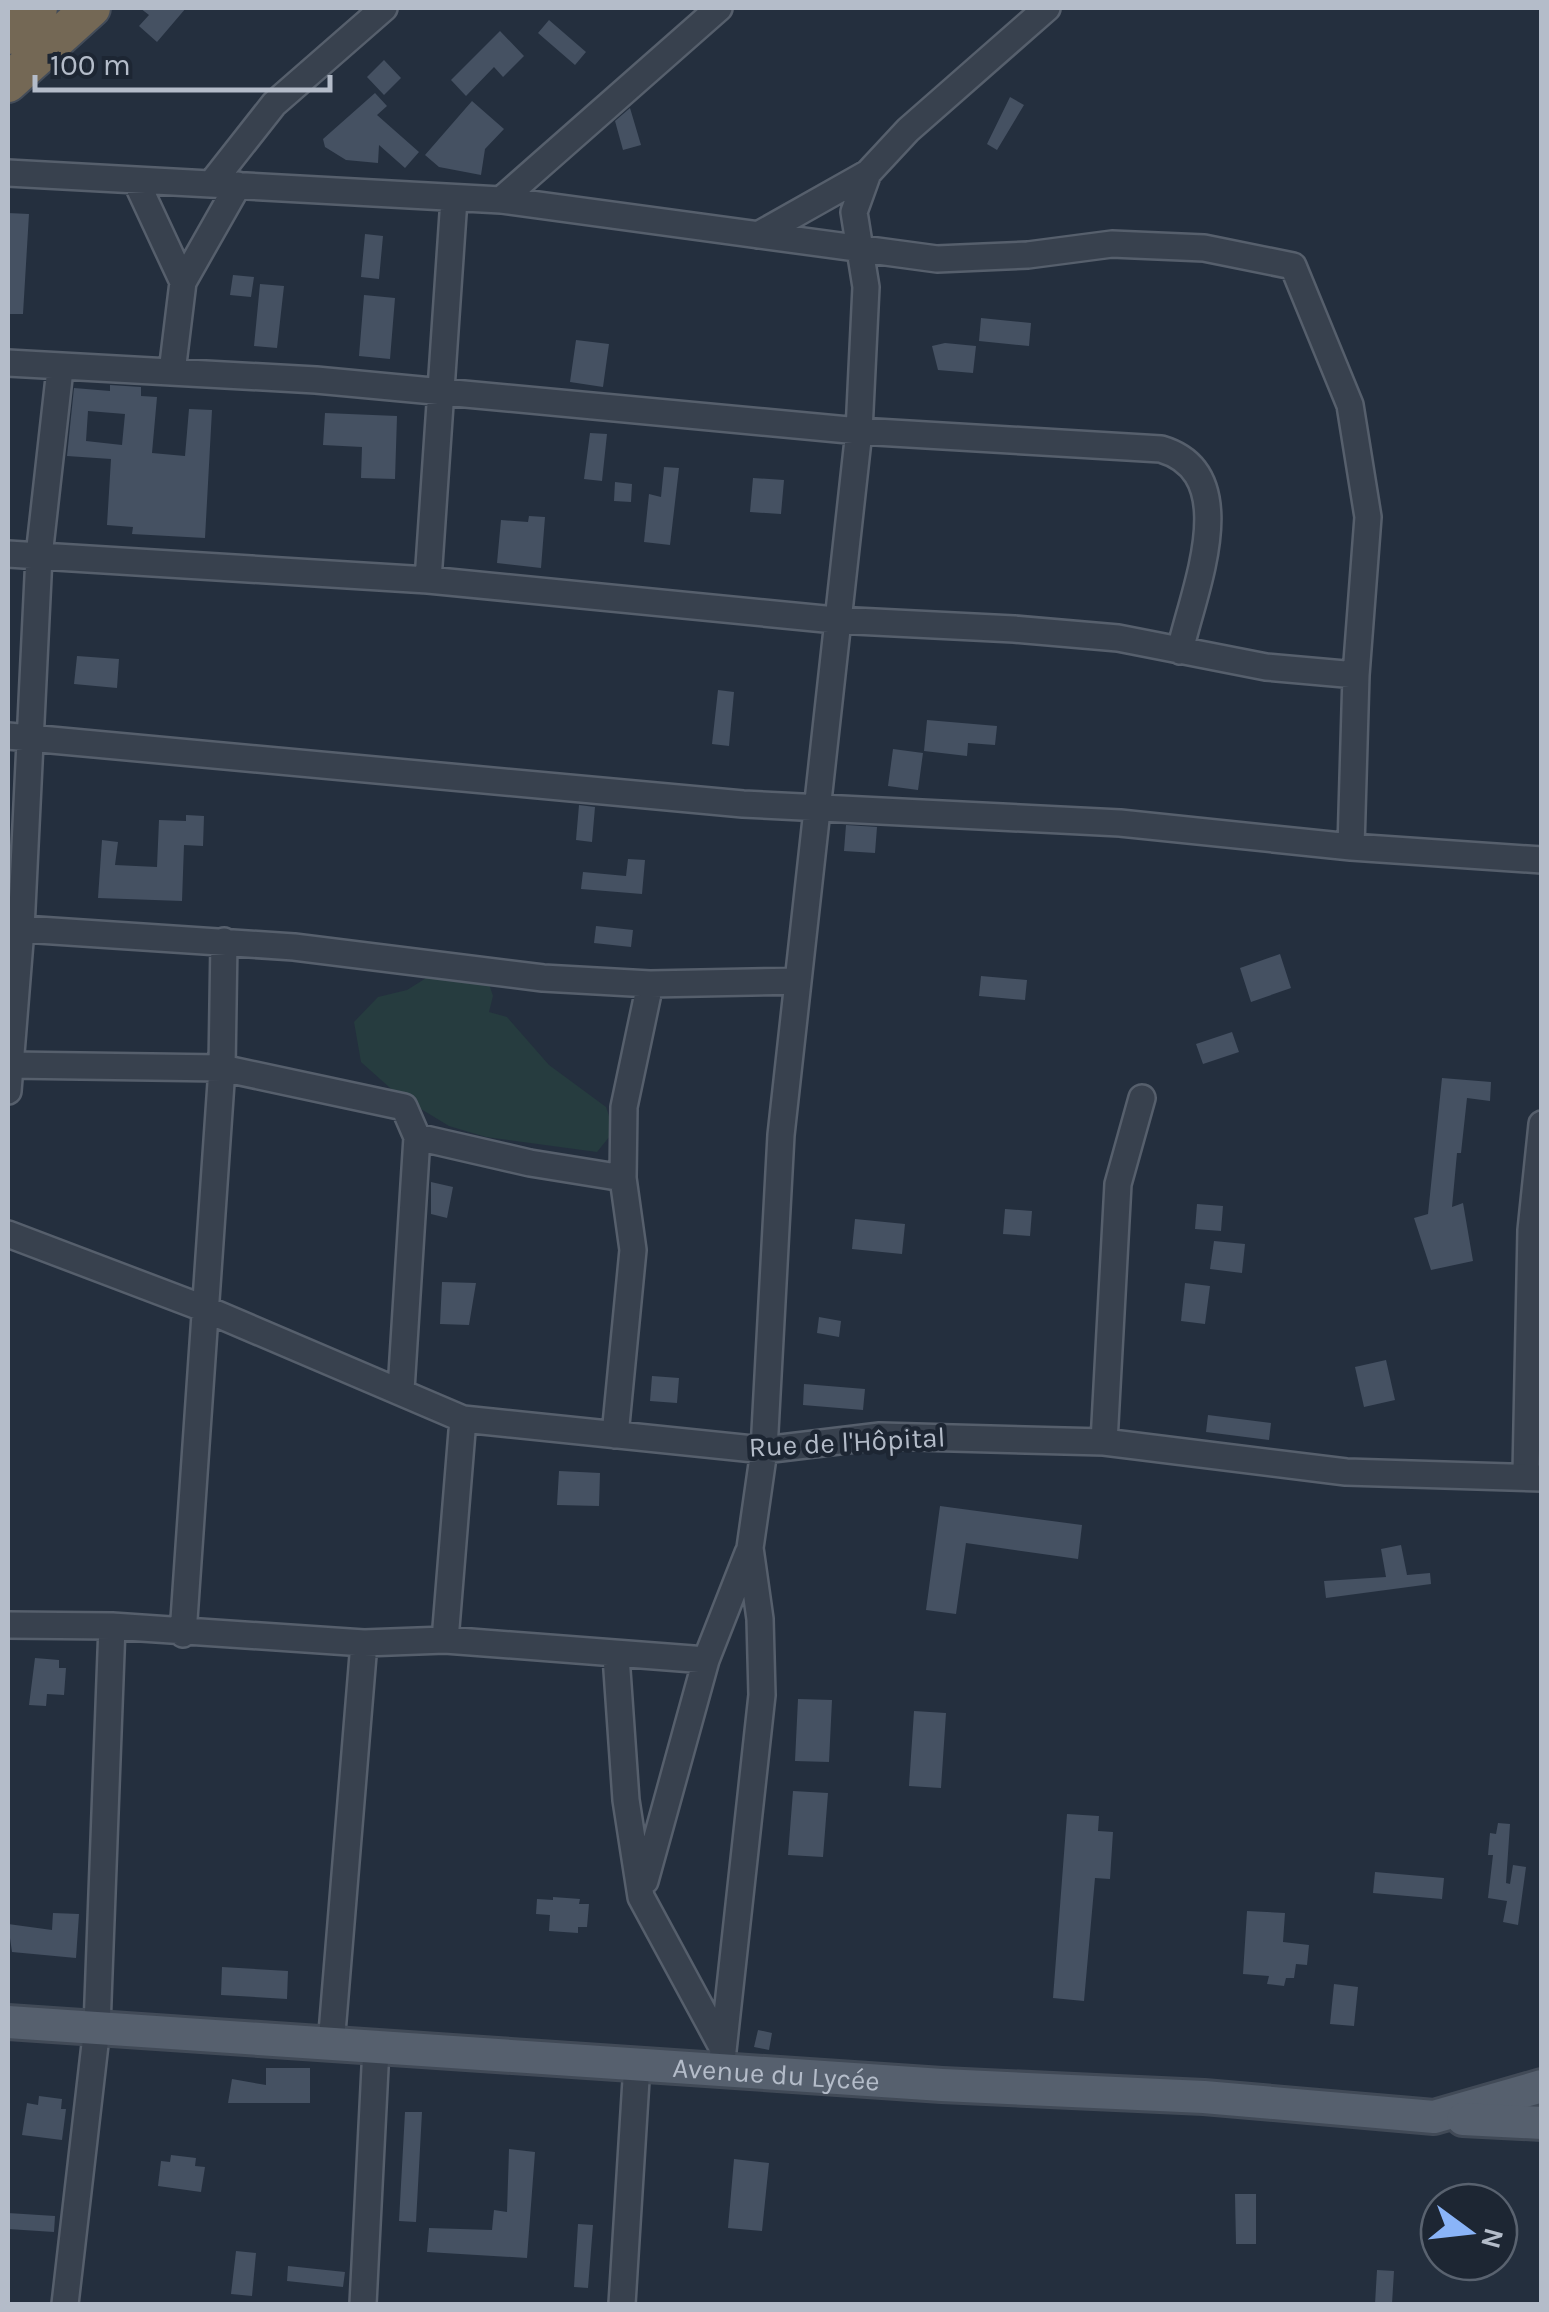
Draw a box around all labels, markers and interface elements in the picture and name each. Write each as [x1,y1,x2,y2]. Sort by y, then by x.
scale bar [35,30,330,92]
text: 100 m [50,47,131,83]
street label: Rue de l'Hôpital [748,1420,946,1464]
street label: Avenue du Lycée [672,2050,881,2097]
north arrow [1419,2182,1519,2282]
text: N [1474,2224,1511,2252]

